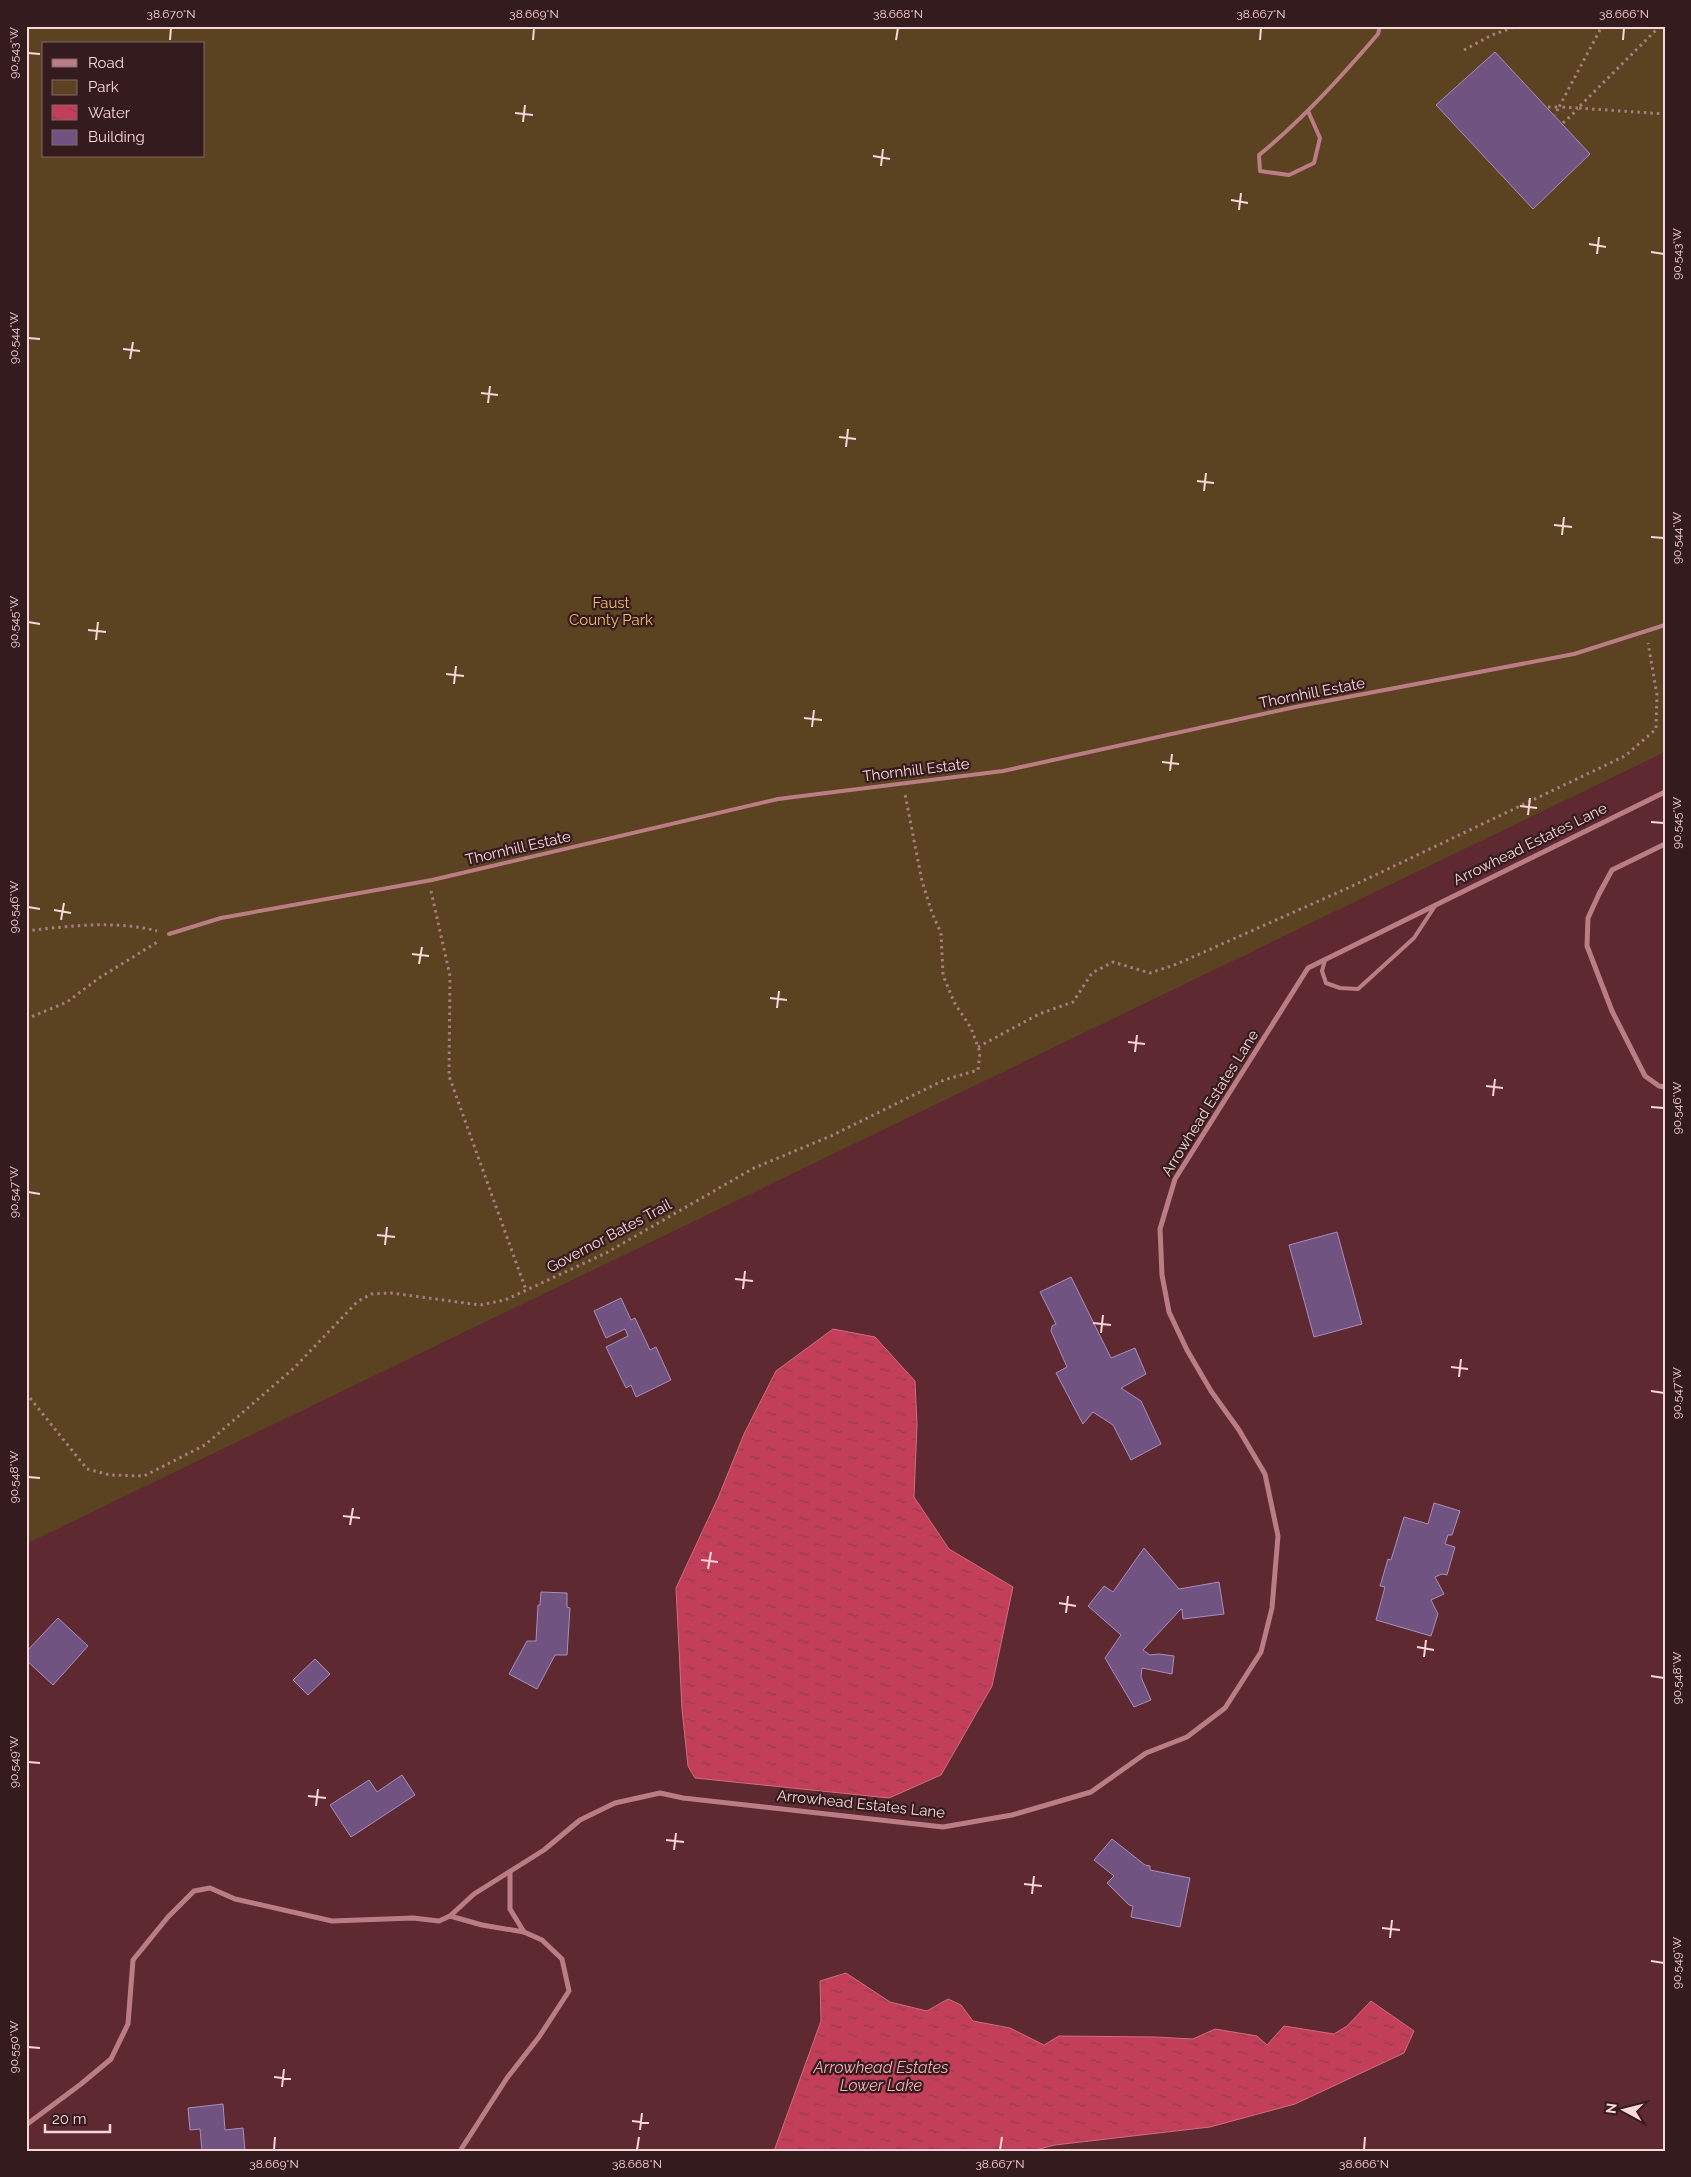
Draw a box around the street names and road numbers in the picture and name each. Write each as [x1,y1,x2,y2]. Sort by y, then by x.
street label: Thornhill Estate [1257,674,1367,712]
street label: Thornhill Estate [862,754,971,785]
street label: Arrowhead Estates Lane [1450,799,1610,889]
street label: Thornhill Estate [464,827,573,869]
street label: Arrowhead Estates Lane [1158,1026,1262,1179]
street label: Governor Bates Trail [544,1195,675,1276]
street label: Arrowhead Estates Lane [776,1786,946,1822]

